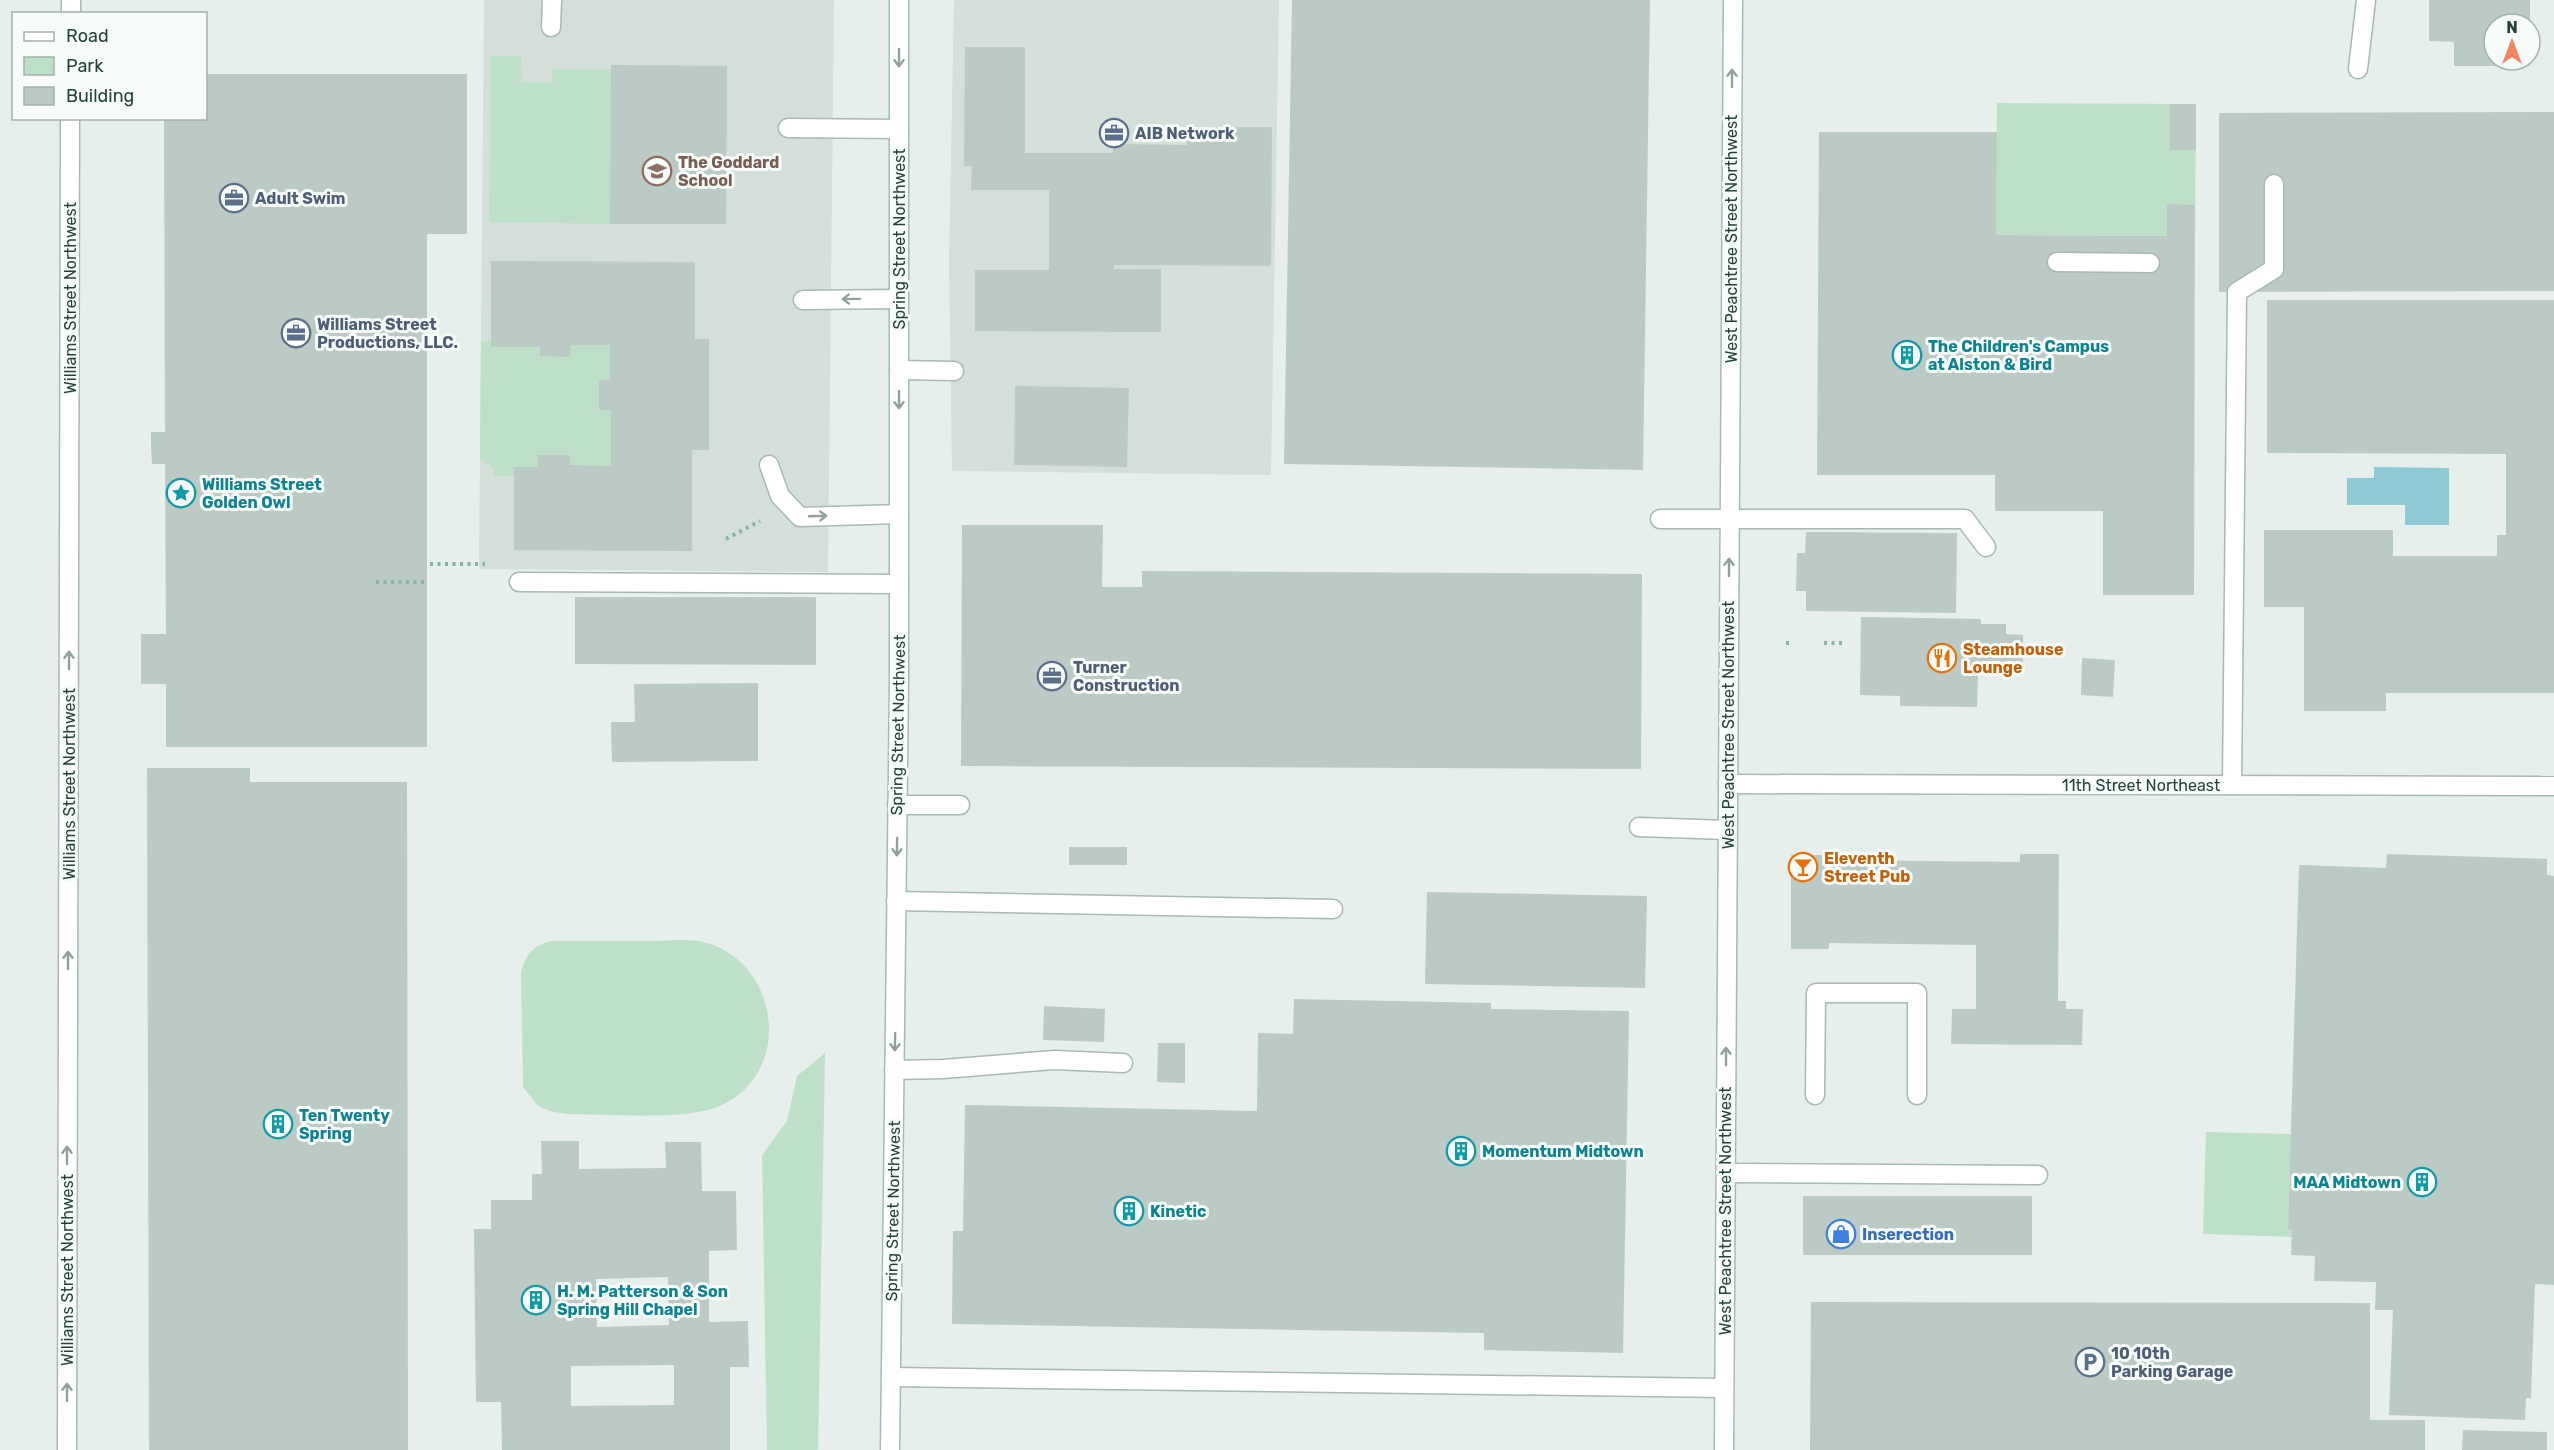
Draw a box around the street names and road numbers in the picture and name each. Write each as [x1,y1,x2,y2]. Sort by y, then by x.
street label: West Peachtree Street Northwest [1722,115,1741,363]
street label: Spring Street Northwest [890,148,909,330]
street label: Williams Street Northwest [61,202,80,394]
street label: West Peachtree Street Northwest [1719,601,1738,849]
street label: Spring Street Northwest [887,634,909,816]
street label: Williams Street Northwest [60,688,79,880]
street label: 11th Street Northeast [2062,776,2220,795]
street label: West Peachtree Street Northwest [1716,1087,1735,1335]
street label: Spring Street Northwest [882,1120,904,1302]
street label: Williams Street Northwest [58,1174,77,1366]

